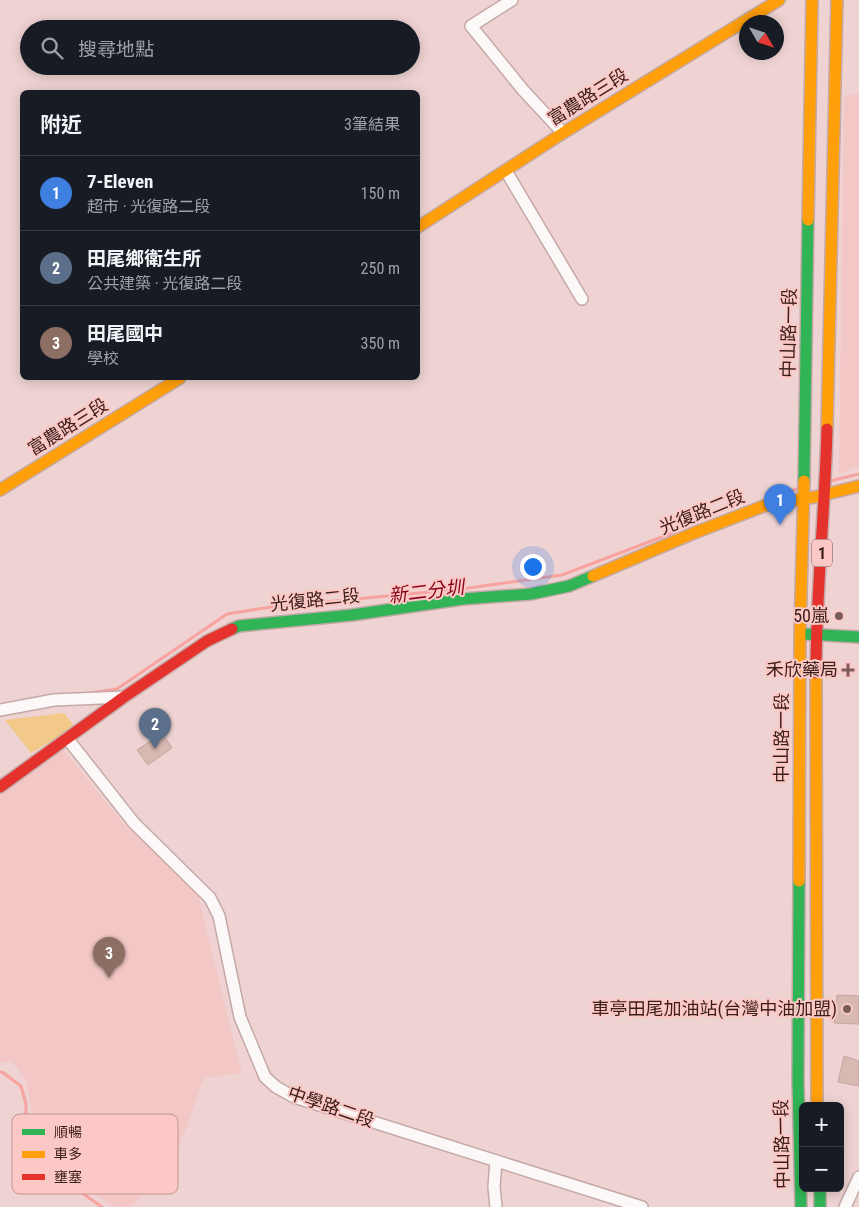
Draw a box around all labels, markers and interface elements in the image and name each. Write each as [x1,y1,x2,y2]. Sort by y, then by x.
north arrow [739,15,784,60]
search box [20,20,420,75]
icon: search [38,34,66,62]
text: 搜尋地點 [78,38,154,61]
street label: 富農路三段 [544,64,631,129]
text: 附近 [40,113,82,137]
text: 3筆結果 [344,115,400,134]
text: 7-Eleven [87,170,153,193]
text: 1 [52,184,60,203]
text: 150 m [361,184,400,203]
text: 超市 · 光復路二段 [87,197,210,216]
text: 田尾鄉衛生所 [87,247,201,270]
text: 2 [52,259,60,278]
text: 250 m [361,259,400,278]
text: 公共建築 · 光復路二段 [87,274,242,293]
street label: 中山路一段 [777,288,800,378]
text: 田尾國中 [87,322,163,345]
text: 3 [52,334,60,353]
text: 350 m [361,334,400,353]
text: 學校 [87,349,119,368]
street label: 富農路三段 [24,394,111,459]
pin: 1 [764,484,796,525]
street label: 光復路二段 [656,485,747,538]
road number: 1 [812,540,832,566]
your location [520,554,546,580]
water label: 新二分圳 [387,575,468,608]
street label: 光復路二段 [269,584,361,615]
place label: 50嵐 [793,605,829,626]
marker: 50嵐 [833,610,845,622]
place label: 禾欣藥局 [766,659,838,680]
marker: 禾欣藥局 [842,664,854,676]
street label: 中山路一段 [771,693,792,783]
pin: 2 [139,708,171,749]
pin: 3 [93,937,125,978]
place label: 車亭田尾加油站(台灣中油加盟) [592,998,837,1020]
marker: 車亭田尾加油站(台灣中油加盟) [841,1003,853,1015]
street label: 中學路二段 [285,1082,377,1131]
street label: 中山路一段 [770,1099,793,1189]
map controls [799,1102,844,1192]
button: + [799,1102,844,1147]
legend [12,1114,178,1194]
text: 順暢 [54,1124,82,1140]
text: 車多 [54,1146,82,1162]
button: − [799,1147,844,1192]
text: 壅塞 [54,1169,82,1185]

